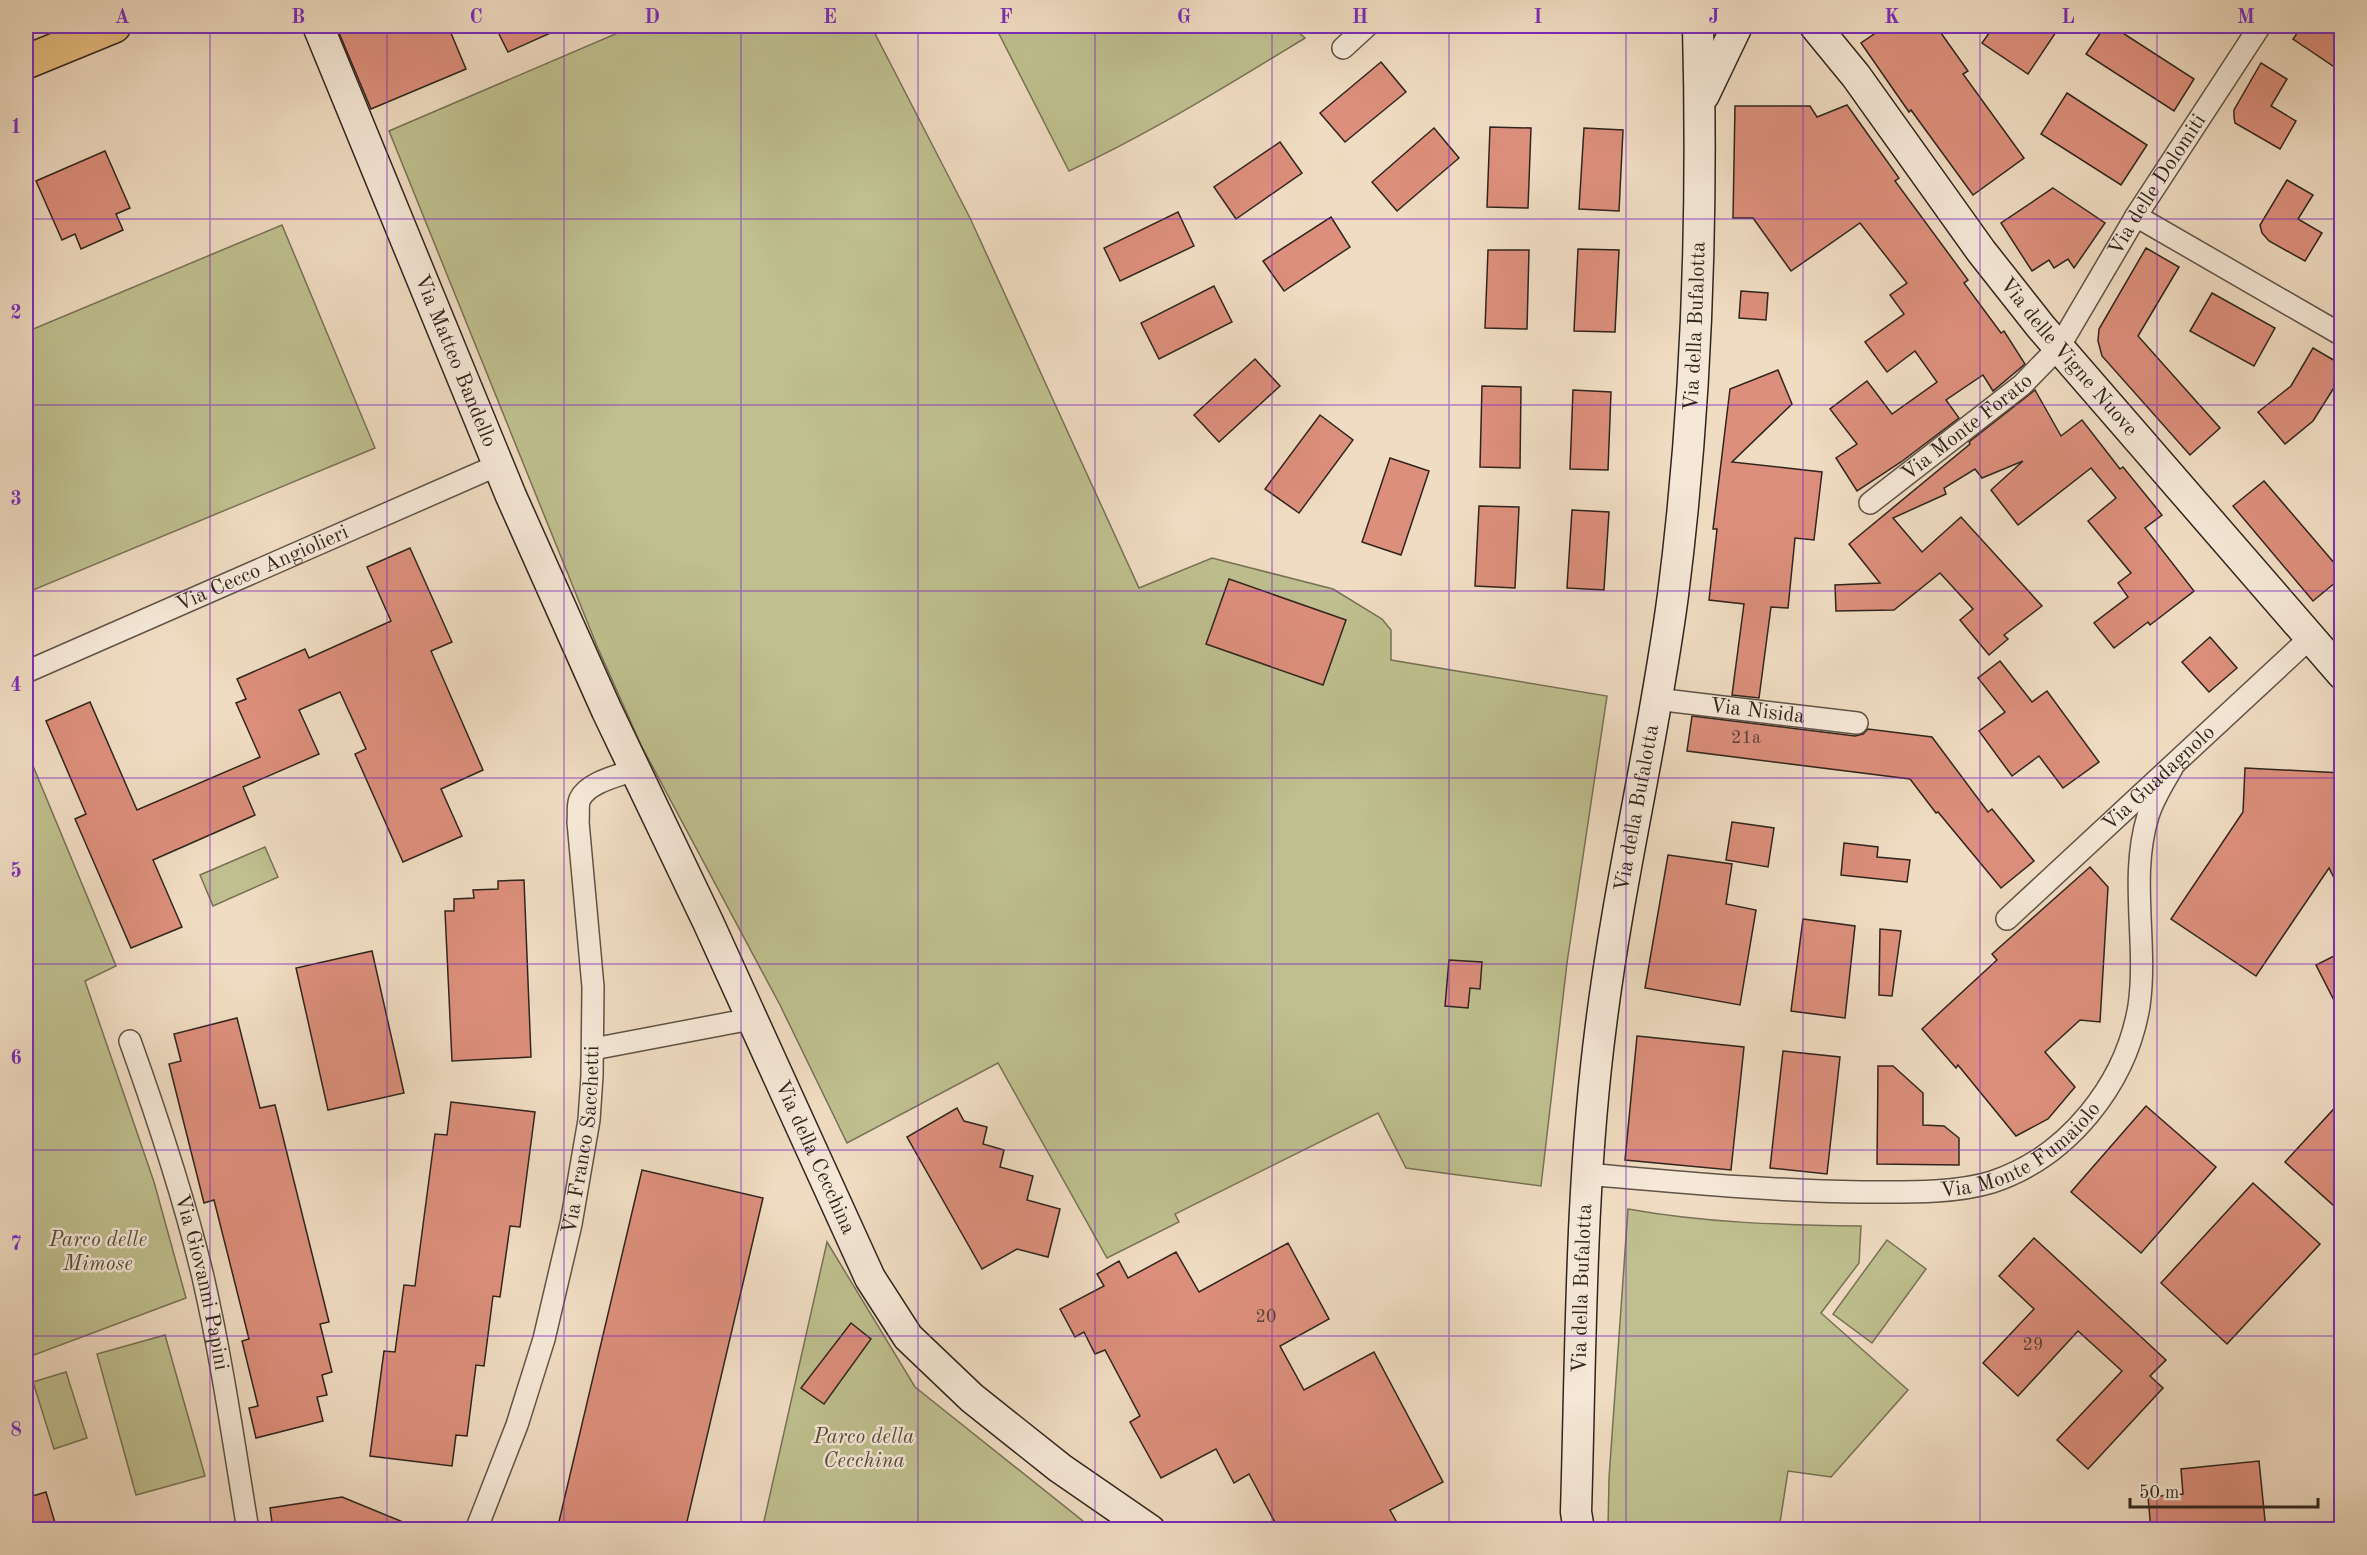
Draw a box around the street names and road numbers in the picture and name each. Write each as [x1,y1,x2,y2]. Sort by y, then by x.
street label: Via delle Dolomiti [2105,111,2210,259]
street label: Via della Bufalotta [1680,241,1709,412]
street label: Via Matteo Bandello [411,272,500,450]
street label: Via delle Vigne Nuove [1996,273,2141,440]
street label: Via Monte Forato [1898,370,2037,485]
street label: Via Cecco Angiolieri [173,521,352,615]
street label: Via Nisida [1709,695,1806,727]
street label: Via Guadagnolo [2099,721,2219,835]
street label: Via della Bufalotta [1611,723,1663,893]
street label: Via Franco Sacchetti [558,1045,603,1236]
street label: Via della Cecchina [771,1077,859,1237]
street label: Via Monte Fumaiolo [1939,1098,2104,1201]
street label: Via Giovanni Papini [171,1192,232,1372]
street label: Via della Bufalotta [1569,1203,1596,1373]

